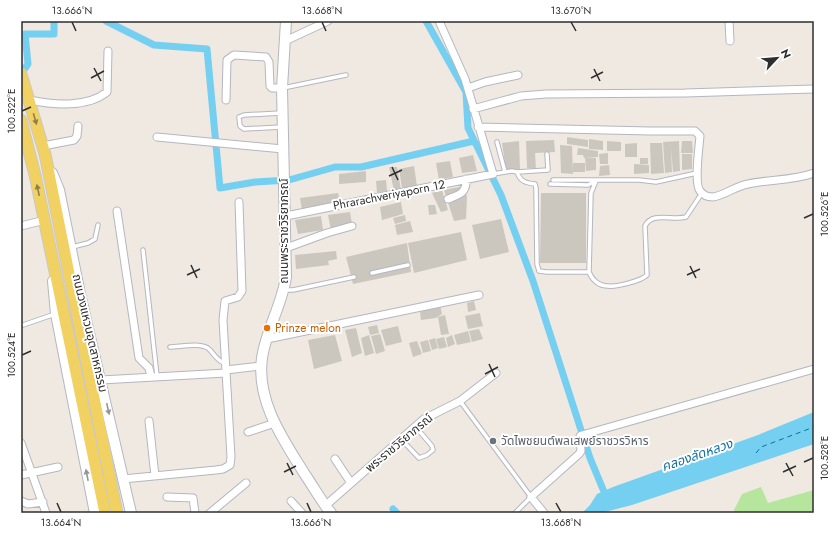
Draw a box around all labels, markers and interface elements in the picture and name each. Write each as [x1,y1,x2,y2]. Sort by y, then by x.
text: 13.666°N [52,3,92,18]
text: 13.668°N [302,3,342,18]
text: 13.670°N [551,3,591,18]
north arrow [757,38,797,78]
text: N [777,46,795,61]
text: 100.522°E [4,89,19,133]
one-way arrow [32,114,38,126]
street label: Phrarachveriyaporn 12 [331,175,447,215]
street label: ถนนพระราชวิริยาภรณ์ [275,178,293,284]
one-way arrow [35,184,41,196]
text: 100.526°E [817,192,832,236]
street label: ถนนวงแหวนอุตสาหกรรม [68,272,112,394]
place label: Prinze melon [275,319,341,337]
marker: Prinze melon [262,323,272,333]
text: 100.524°E [4,333,19,377]
one-way arrow [105,403,111,415]
street label: พระราชวิริยาภรณ์ [361,409,437,477]
place label: วัดไพชยนต์พลเสพย์ราชวรวิหาร [501,432,649,450]
water label: คลองลัดหลวง [659,434,736,476]
marker: วัดไพชยนต์พลเสพย์ราชวรวิหาร [488,436,498,446]
text: 100.528°E [817,436,832,480]
one-way arrow [84,469,90,481]
text: 13.664°N [41,515,81,530]
text: 13.666°N [291,515,331,530]
text: 13.668°N [541,515,581,530]

